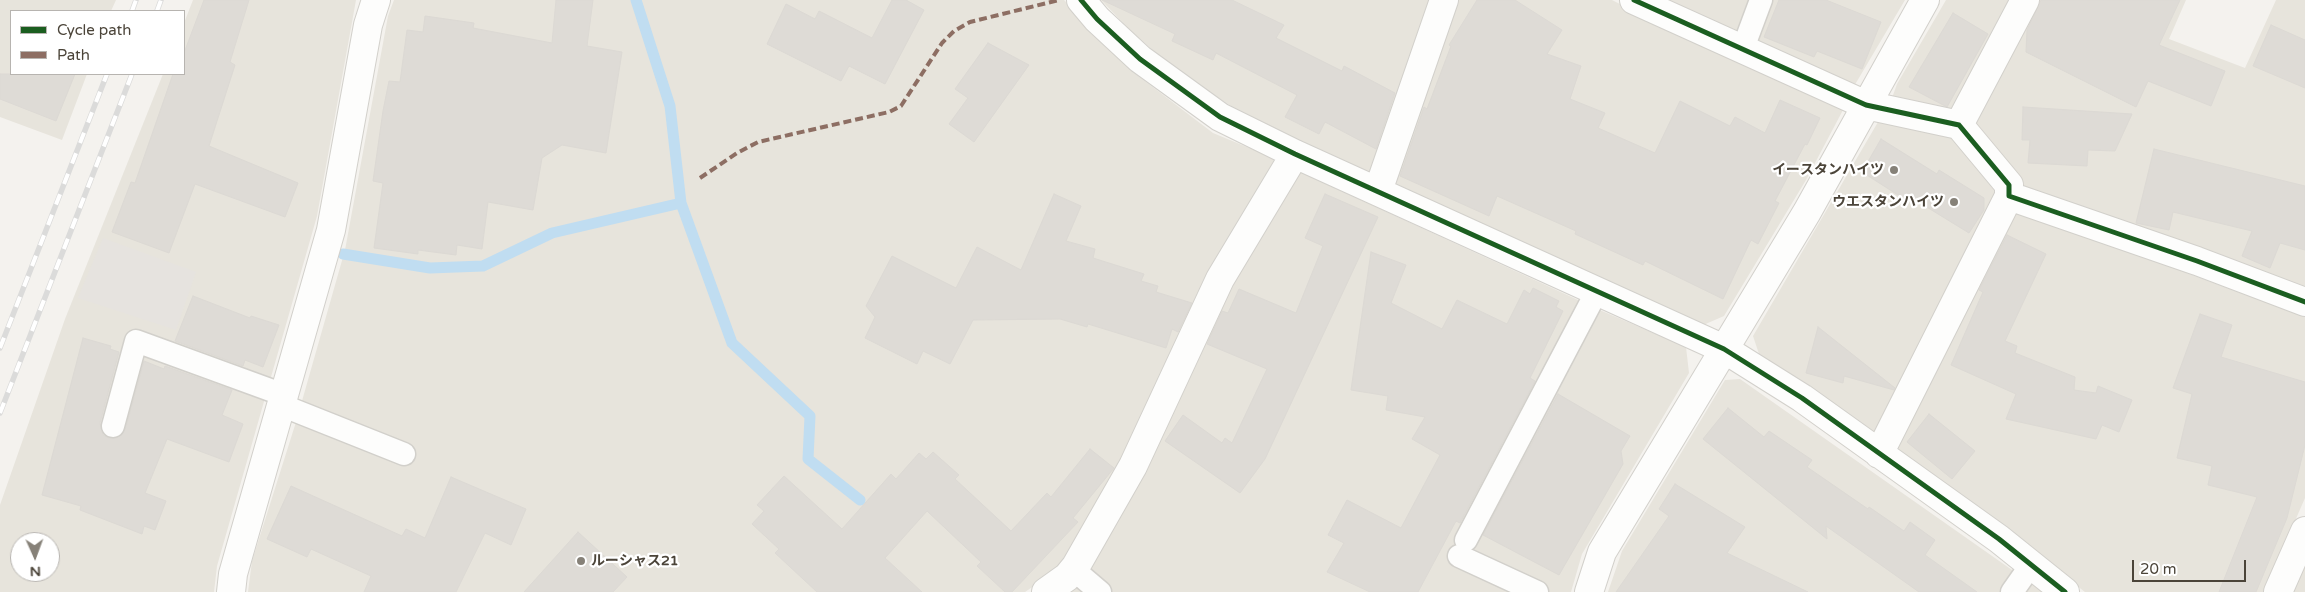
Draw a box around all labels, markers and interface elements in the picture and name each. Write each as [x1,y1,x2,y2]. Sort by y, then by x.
legend [10,10,185,75]
text: Cycle path [57,21,131,39]
text: Path [57,46,90,64]
place label: イースタンハイツ [1772,162,1884,178]
marker: イースタンハイツ [1888,164,1900,176]
place label: ウエスタンハイツ [1832,194,1944,210]
marker: ウエスタンハイツ [1948,196,1960,208]
north arrow [10,532,60,582]
scale bar [2135,550,2249,582]
place label: ルーシャス21 [591,553,679,569]
marker: ルーシャス21 [575,555,587,567]
text: 20 m [2140,560,2177,578]
text: N [30,563,41,580]

